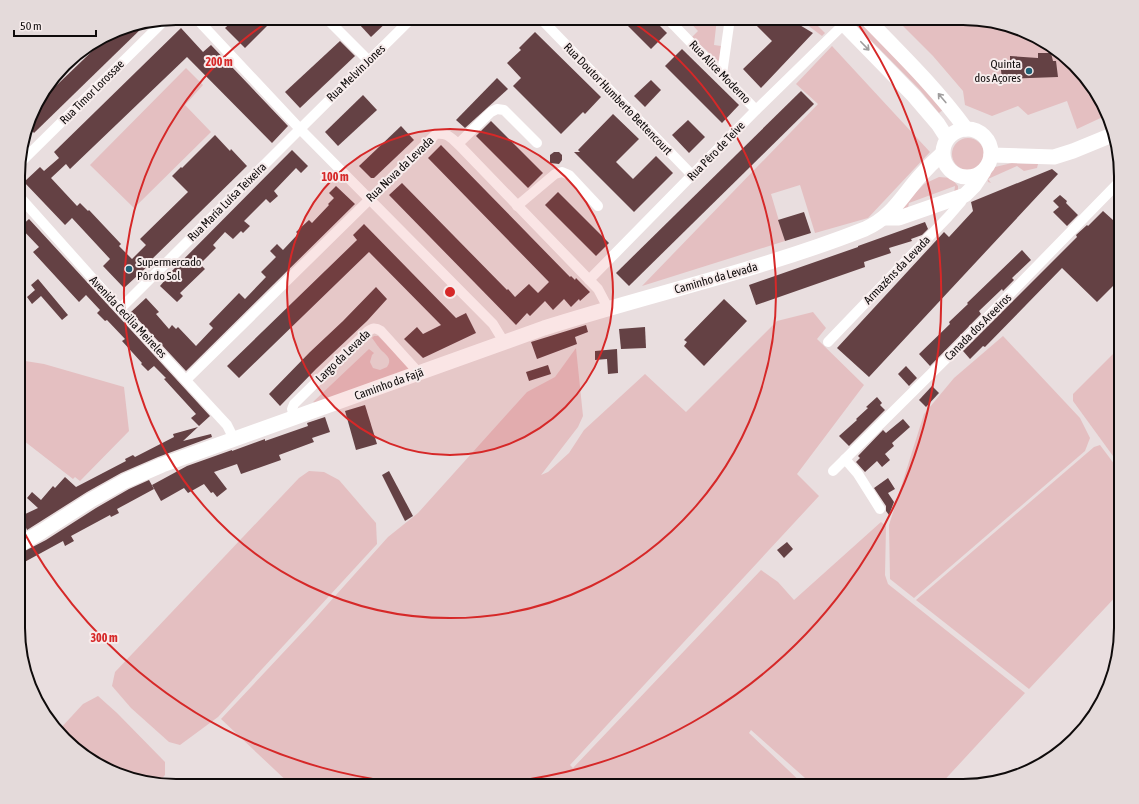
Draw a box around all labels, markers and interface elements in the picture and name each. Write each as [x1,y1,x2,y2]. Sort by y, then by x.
scale bar [14,12,96,38]
text: 50 m [20,19,42,33]
street label: Rua Alice Moderno [686,38,754,107]
street label: Rua Doutor Humberto Bettencourt [561,40,675,158]
one-way arrow [861,41,870,51]
street label: Rua Melvin Jones [324,42,388,104]
text: 200 m [205,55,233,69]
street label: Rua Timor Lorossae [57,57,127,127]
place label: Quinta dos Açores [975,57,1021,85]
marker: Quinta dos Açores [1024,66,1034,76]
one-way arrow [938,93,947,103]
street label: Rua Pêro de Teive [684,118,748,184]
street label: Rua Nova da Levada [363,133,437,205]
street label: Rua Maria Luísa Teixeira [185,160,269,244]
text: 100 m [321,170,349,184]
street label: Armazéns da Levada [861,233,933,307]
place label: Supermercado Pôr do Sol [137,255,202,283]
street label: Caminho da Levada [673,259,759,297]
marker: Supermercado Pôr do Sol [124,264,134,274]
street label: Avenida Cecilia Meireles [86,273,170,361]
centre of rings [443,285,457,299]
street label: Canada dos Areeiros [942,291,1014,363]
street label: Largo da Levada [313,327,373,385]
street label: Caminho da Fajã [352,365,426,403]
text: 300 m [90,631,118,645]

